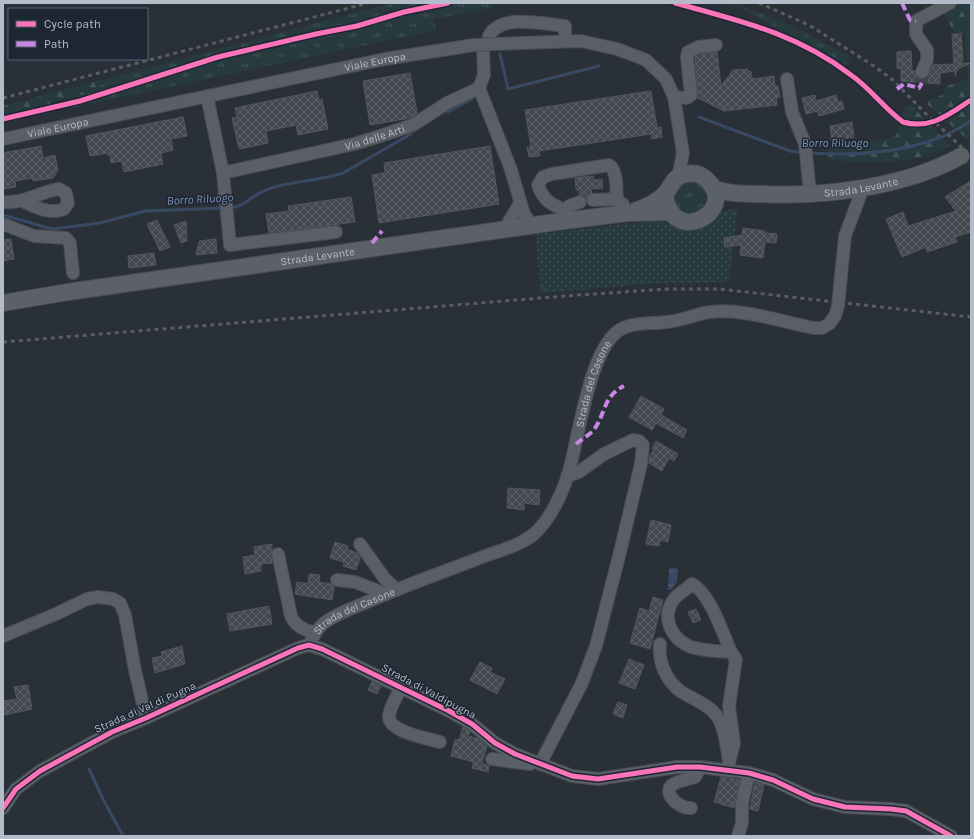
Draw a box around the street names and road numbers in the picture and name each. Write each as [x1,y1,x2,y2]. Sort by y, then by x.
street label: Viale Europa [343,50,407,74]
street label: Viale Europa [26,115,90,141]
street label: Via delle Arti [343,122,407,153]
street label: Strada Levante [823,175,900,200]
street label: Strada Levante [280,245,356,268]
street label: Strada del Casone [573,338,614,429]
street label: Strada del Casone [310,585,397,637]
street label: Strada di Valdipugna [379,661,478,722]
street label: Strada di Val di Pugna [92,679,198,736]

